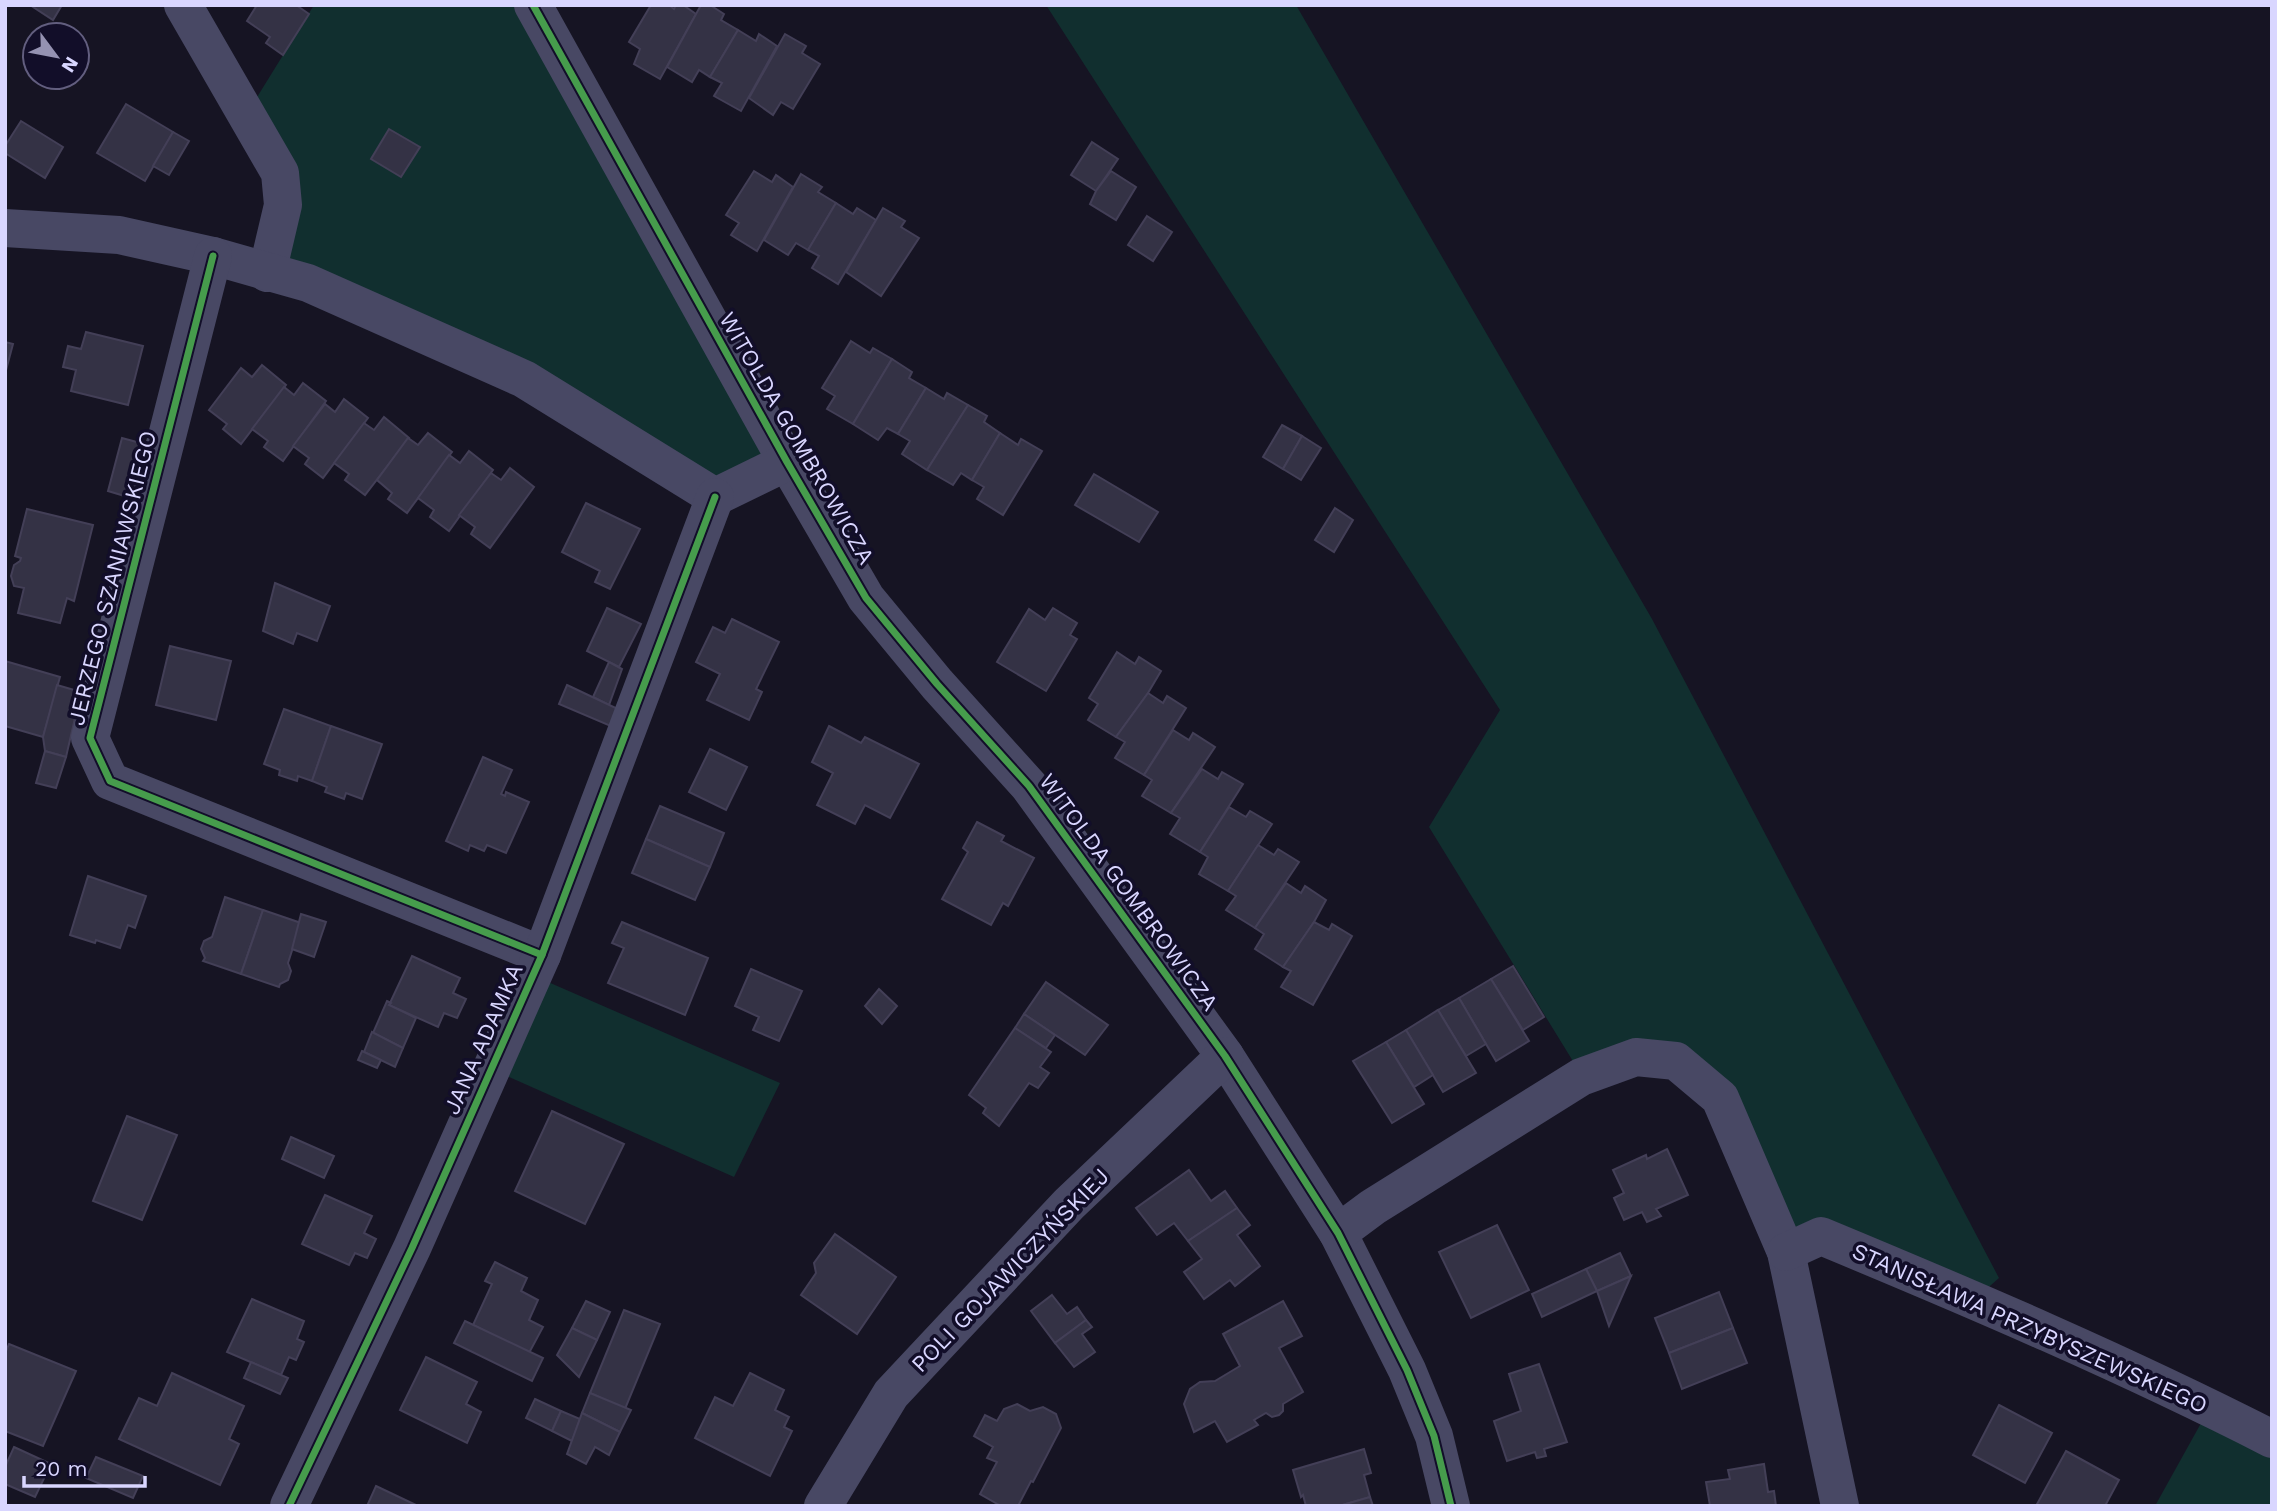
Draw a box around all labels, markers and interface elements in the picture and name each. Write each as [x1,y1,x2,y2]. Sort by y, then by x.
north arrow [21,21,91,91]
text: N [57,53,83,77]
street label: WITOLDA GOMBROWICZA [713,307,880,569]
street label: JERZEGO SZANIAWSKIEGO [63,428,162,728]
street label: WITOLDA GOMBROWICZA [1033,768,1224,1016]
street label: JANA ADAMKA [438,960,529,1119]
street label: POLI GOJAWICZYŃSKIEJ [906,1163,1115,1378]
street label: STANISŁAWA PRZYBYSZEWSKIEGO [1848,1238,2212,1419]
scale bar [24,1444,145,1488]
text: 20 m [35,1456,87,1481]

